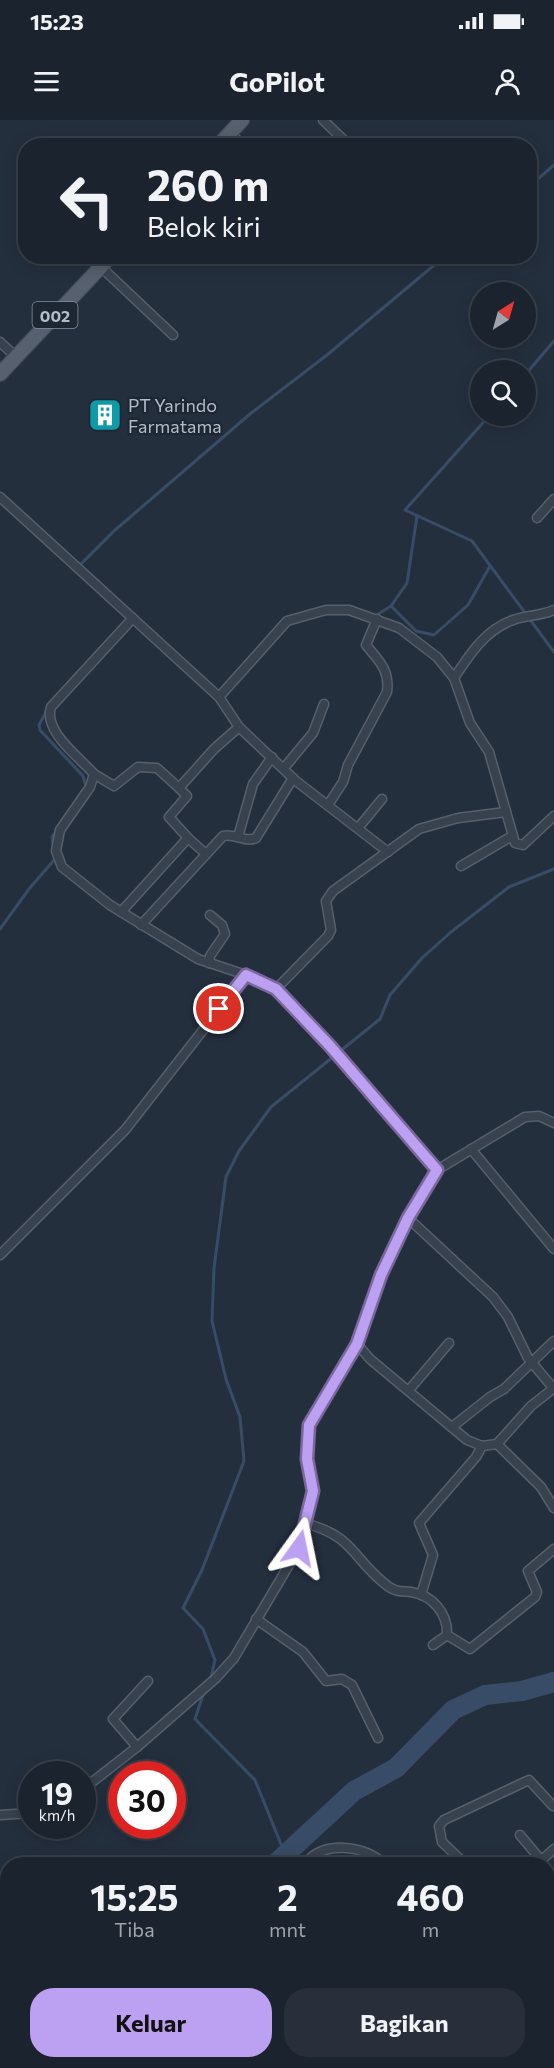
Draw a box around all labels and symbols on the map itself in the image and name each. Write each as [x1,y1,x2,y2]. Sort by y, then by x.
north arrow [470,282,536,348]
road number: 002 [32,302,78,328]
place label: PT Yarindo Farmatama [128,394,222,437]
building icon: PT Yarindo Farmatama [87,397,123,433]
pin [193,983,244,1034]
position arrow [267,1516,331,1580]
speed limit sign: 30 [108,1761,186,1839]

